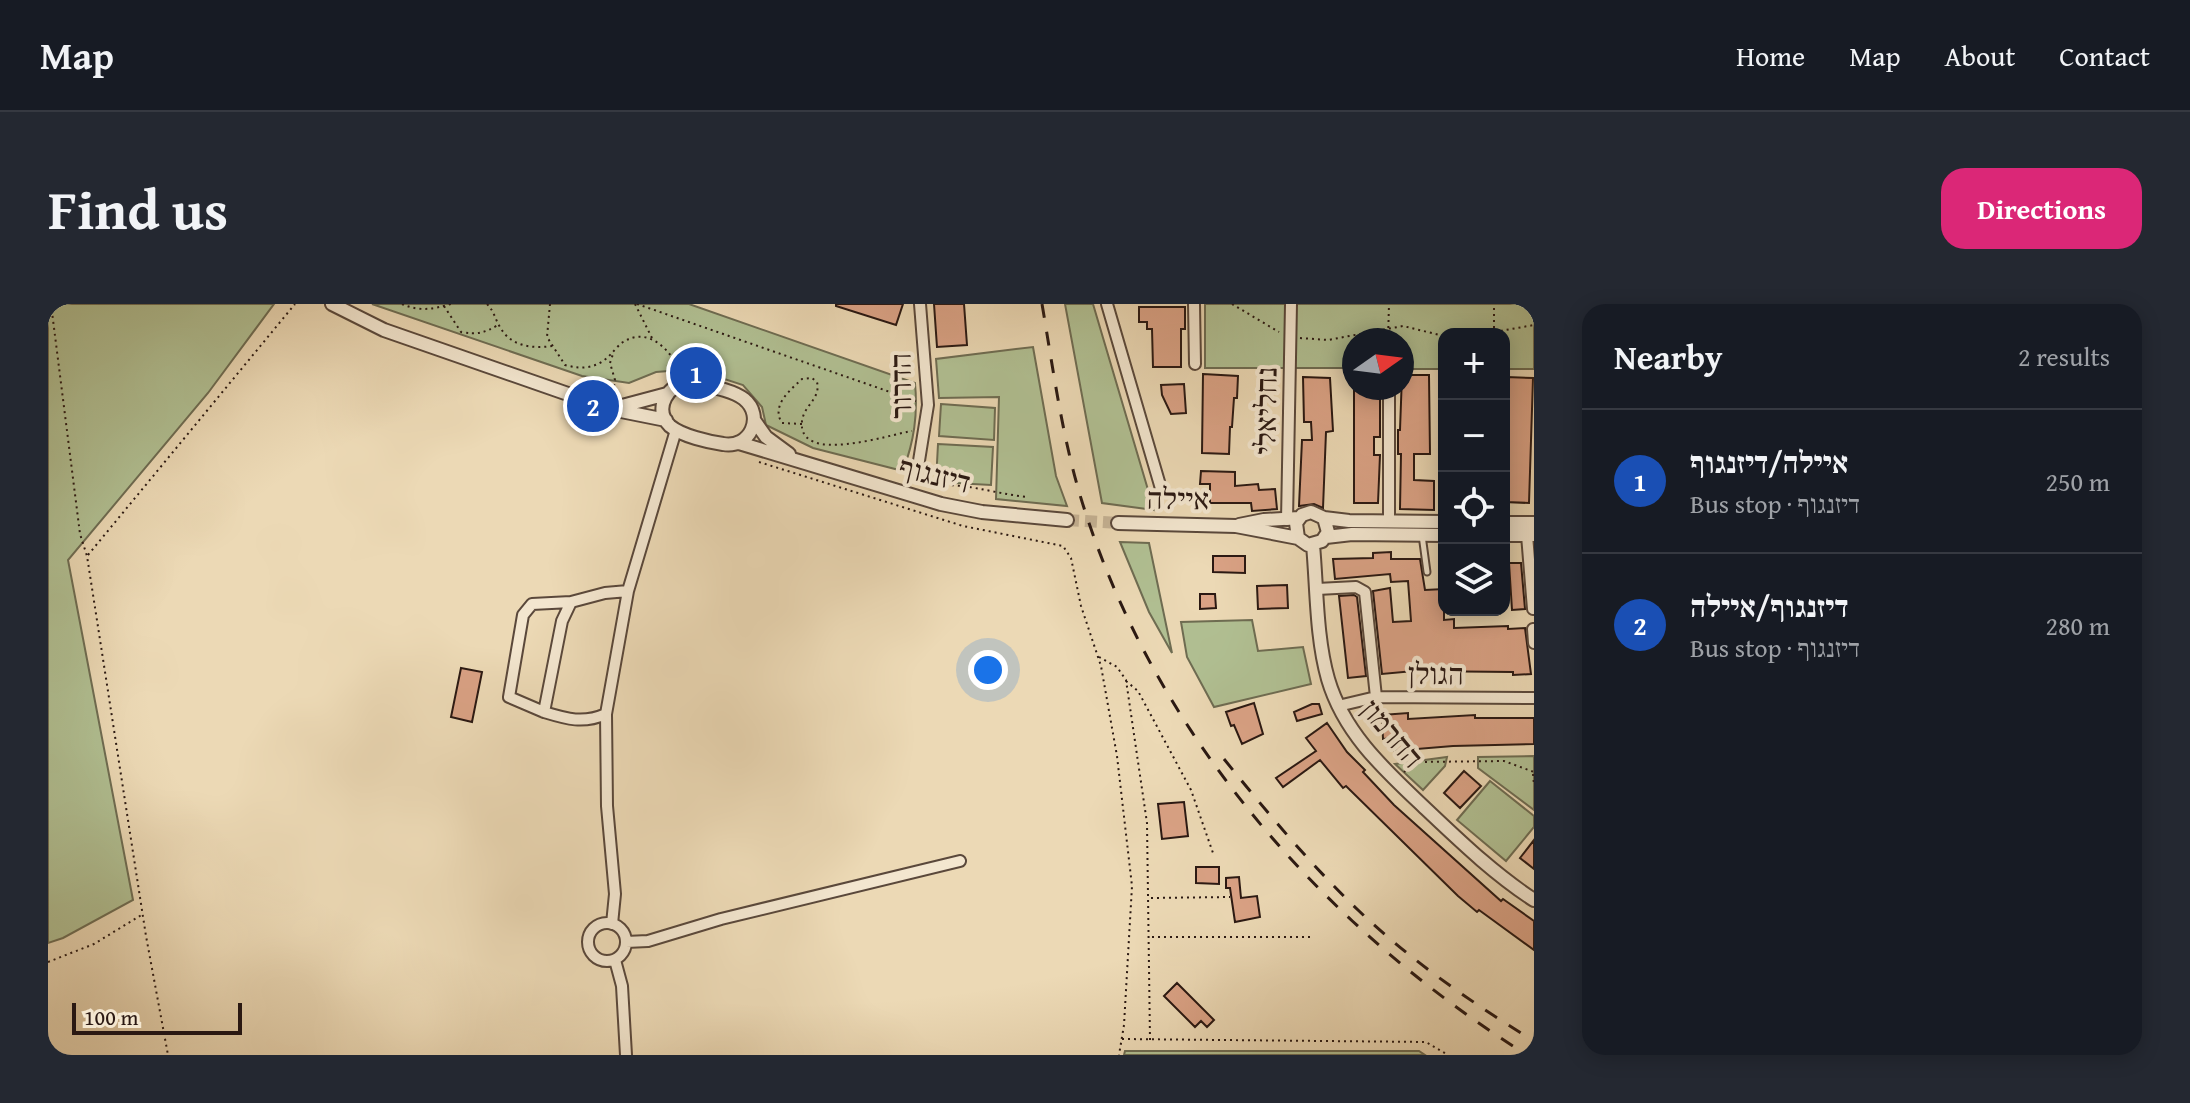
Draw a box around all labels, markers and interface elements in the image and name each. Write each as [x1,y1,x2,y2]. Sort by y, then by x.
text: Map [40,27,114,83]
text: Home [1736,35,1805,76]
text: Map [1849,35,1901,76]
text: About [1945,35,2015,76]
text: Contact [2059,35,2150,76]
text: Find us [48,167,228,250]
button: Directions [1941,168,2142,249]
north arrow [1342,328,1414,400]
map controls [1438,328,1510,616]
button: + [1438,328,1510,400]
text: Nearby [1614,332,1723,381]
text: 2 results [2018,337,2110,376]
pin: 1 [670,343,722,403]
street label: הדרור [877,353,923,419]
street label: נחליאלי [1242,367,1288,455]
pin: 2 [567,376,619,436]
button: − [1438,400,1510,472]
text: איילה/דיזנגוף [1690,440,1848,484]
street label: דיזנגוף [895,444,975,504]
text: 1 [1633,462,1647,501]
text: 250 m [2045,462,2110,501]
button: locate [1438,472,1510,544]
street label: איילה [1146,475,1210,521]
text: Bus stop · דיזנגוף [1690,484,1860,523]
button: layers [1438,544,1510,616]
text: דיזנגוף/איילה [1690,584,1848,628]
text: 2 [1633,606,1647,645]
text: 280 m [2045,606,2110,645]
text: Bus stop · דיזנגוף [1690,628,1860,667]
your location [968,650,1008,690]
street label: הגולן [1408,651,1464,695]
street label: החרמון [1351,689,1435,777]
scale bar [72,999,242,1035]
text: 100 m [84,1001,139,1033]

